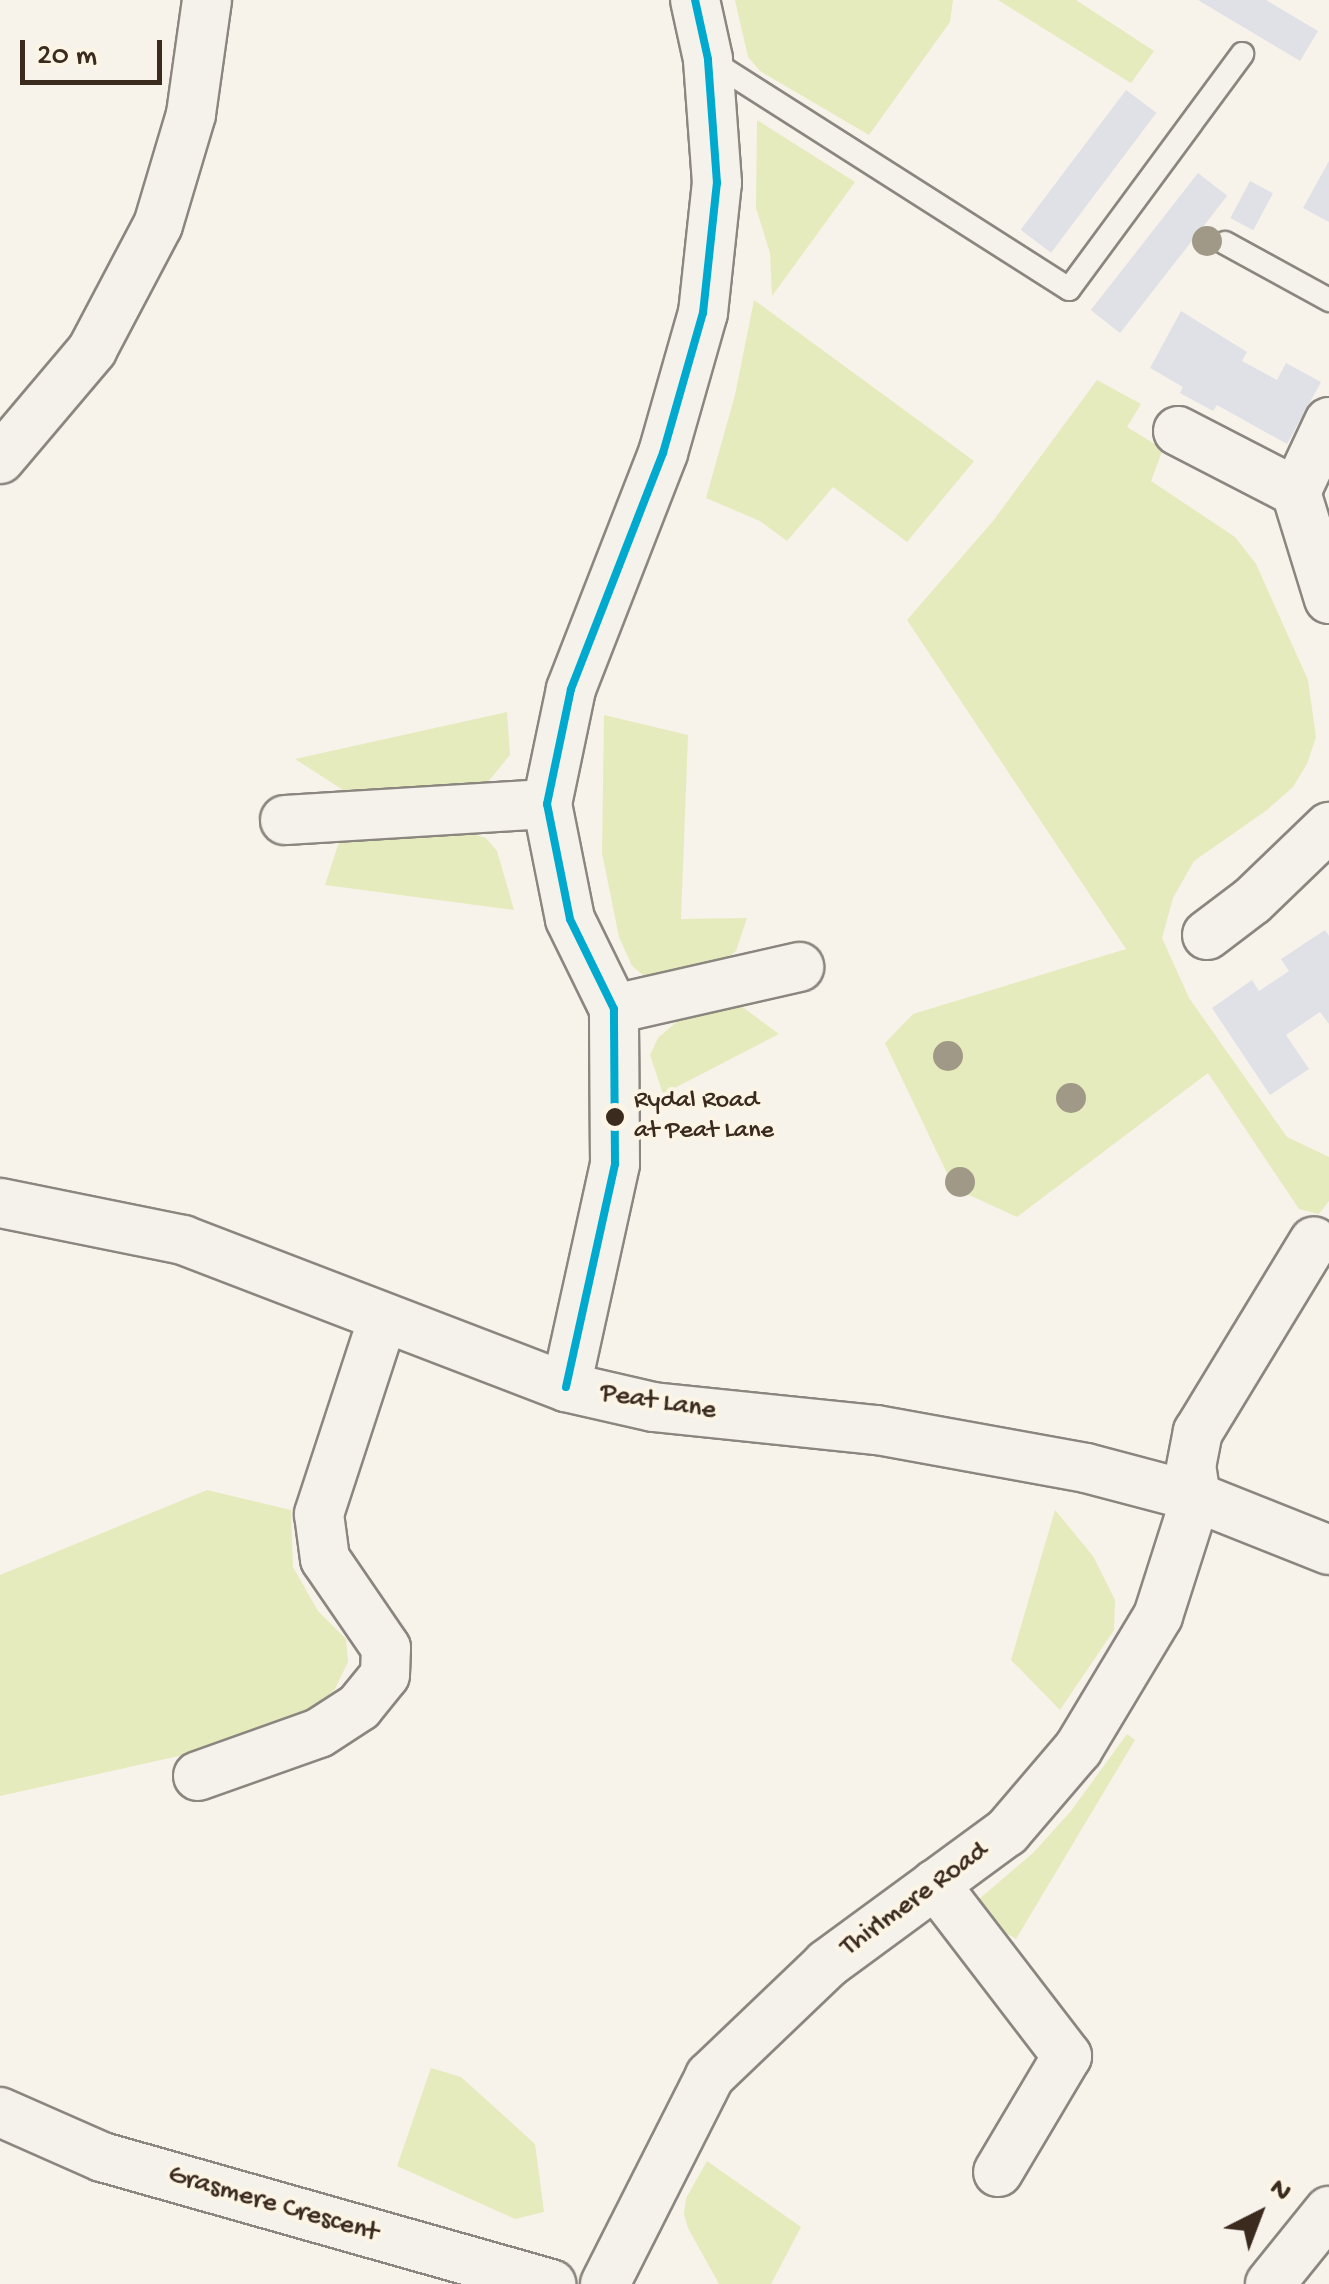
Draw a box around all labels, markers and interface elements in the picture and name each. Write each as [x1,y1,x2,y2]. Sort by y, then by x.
scale bar [25,20,168,82]
text: 20 m [37,40,97,75]
place label: Rydal Road at Peat Lane [634,1086,774,1148]
marker: Rydal Road at Peat Lane [605,1107,625,1127]
street label: Peat Lane [598,1377,718,1429]
street label: Thirlmere Road [835,1835,995,1965]
street label: Grasmere Crescent [164,2159,382,2251]
north arrow [1209,2164,1309,2264]
text: N [1262,2173,1297,2210]

